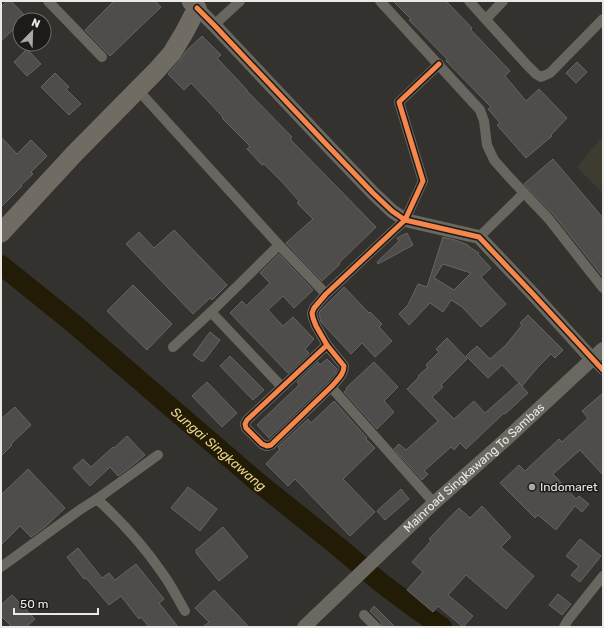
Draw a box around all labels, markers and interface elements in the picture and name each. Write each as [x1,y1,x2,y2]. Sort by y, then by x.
north arrow [12,12,52,52]
text: N [30,16,42,31]
street label: Mainroad Singkawang To Sambas [401,400,547,535]
water label: Sungai Singkawang [168,404,270,494]
place label: Indomaret [540,480,598,494]
marker: Indomaret [527,482,537,492]
scale bar [14,590,98,616]
text: 50 m [20,597,48,611]

